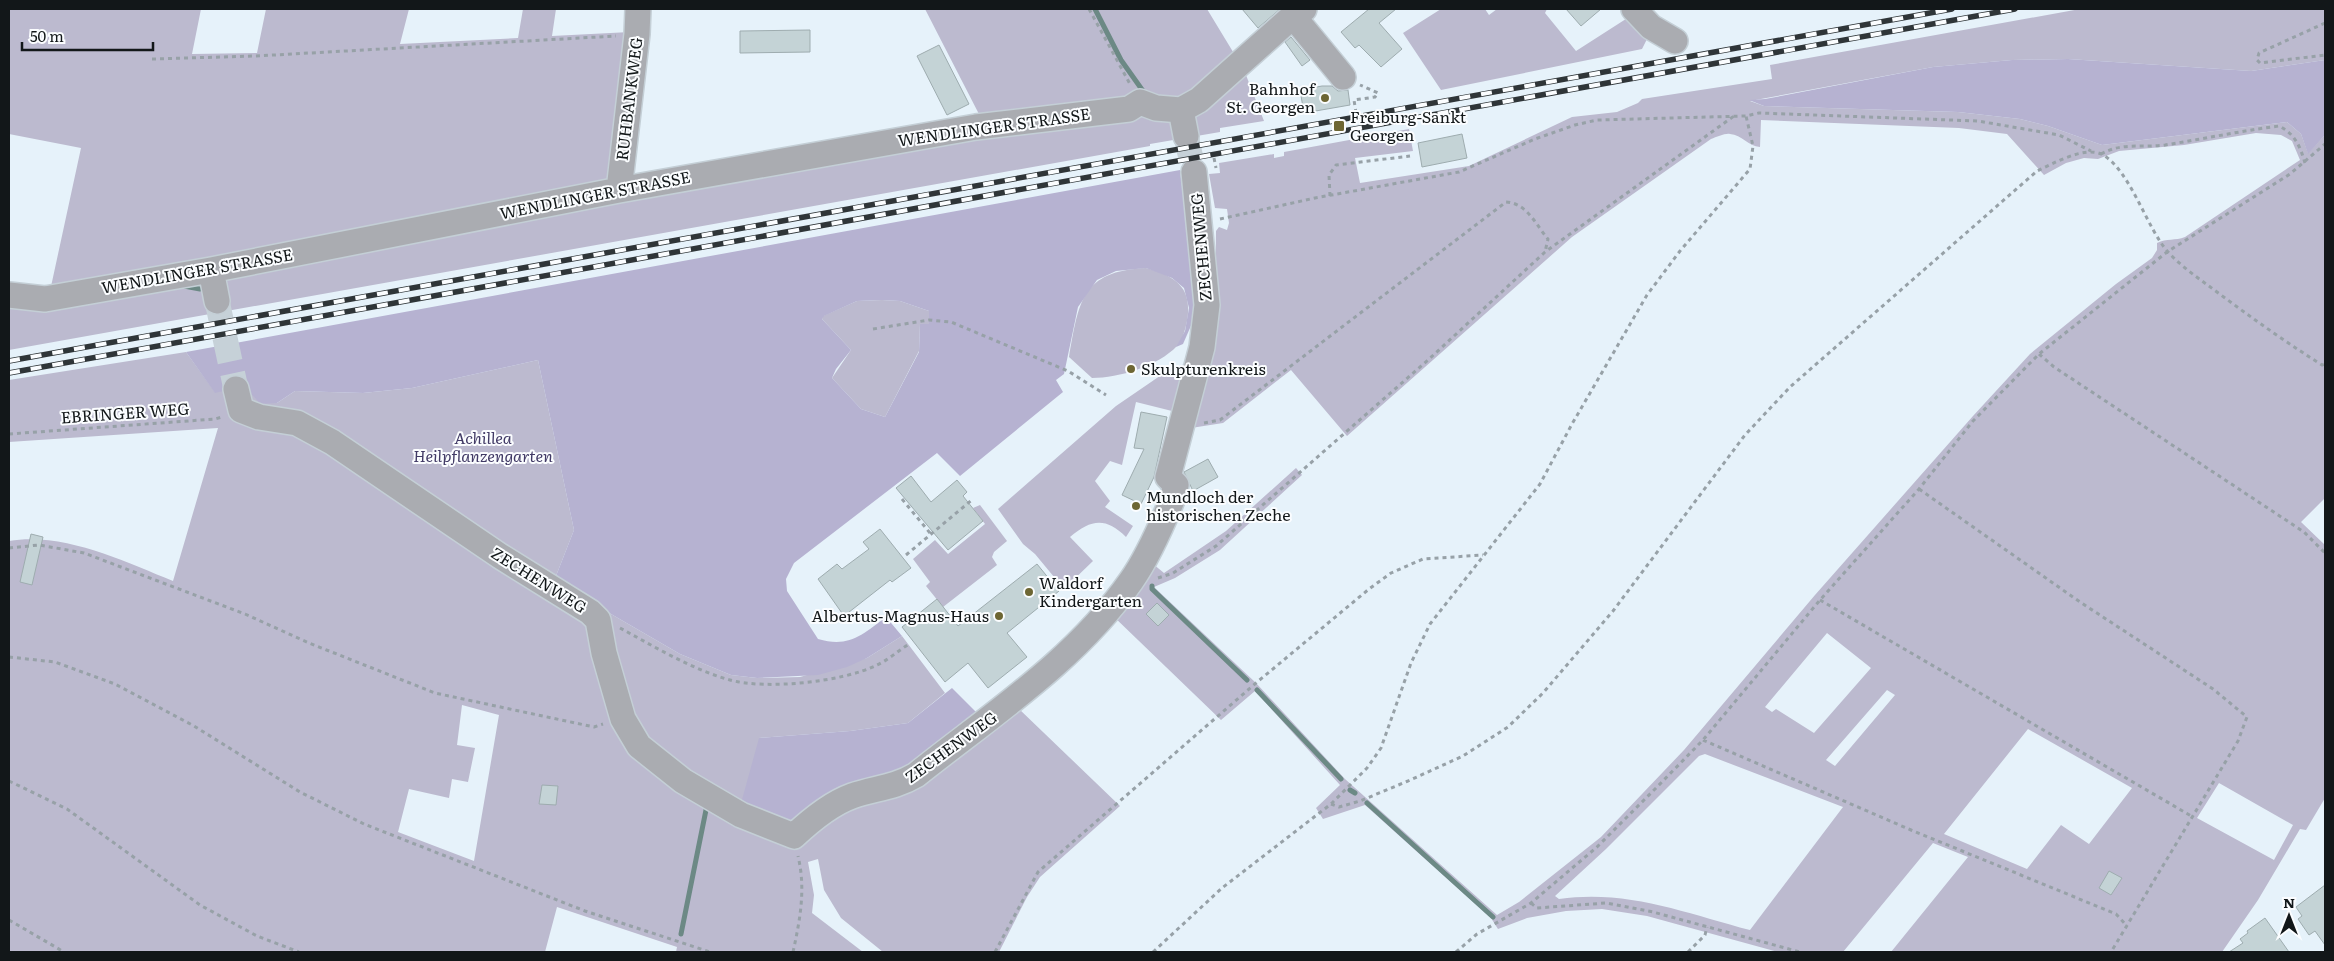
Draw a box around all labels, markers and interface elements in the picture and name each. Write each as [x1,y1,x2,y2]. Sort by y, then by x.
scale bar [22,20,154,52]
text: 50 m [30,24,64,47]
street label: RUHBANKWEG [609,36,647,162]
place label: Bahnhof St. Georgen [1226,76,1317,118]
marker: Bahnhof St. Georgen [1319,92,1331,104]
street label: WENDLINGER STRASSE [896,101,1092,151]
place label: Freiburg-Sankt Georgen [1350,104,1467,146]
marker: Freiburg-Sankt Georgen [1332,119,1346,133]
street label: WENDLINGER STRASSE [497,164,692,224]
street label: ZECHENWEG [1183,192,1217,302]
street label: WENDLINGER STRASSE [99,241,294,299]
place label: Skulpturenkreis [1141,356,1266,380]
marker: Skulpturenkreis [1125,363,1137,375]
street label: EBRINGER WEG [60,396,190,428]
park label: Achillea Heilpflanzengarten [413,425,553,467]
place label: Mundloch der historischen Zeche [1146,484,1291,526]
marker: Mundloch der historischen Zeche [1130,500,1142,512]
street label: ZECHENWEG [487,540,592,618]
place label: Waldorf Kindergarten [1039,570,1143,612]
marker: Waldorf Kindergarten [1023,586,1035,598]
place label: Albertus-Magnus-Haus [812,603,989,627]
marker: Albertus-Magnus-Haus [993,610,1005,622]
street label: ZECHENWEG [899,705,1001,788]
north arrow [2264,891,2314,941]
text: N [2283,892,2295,912]

